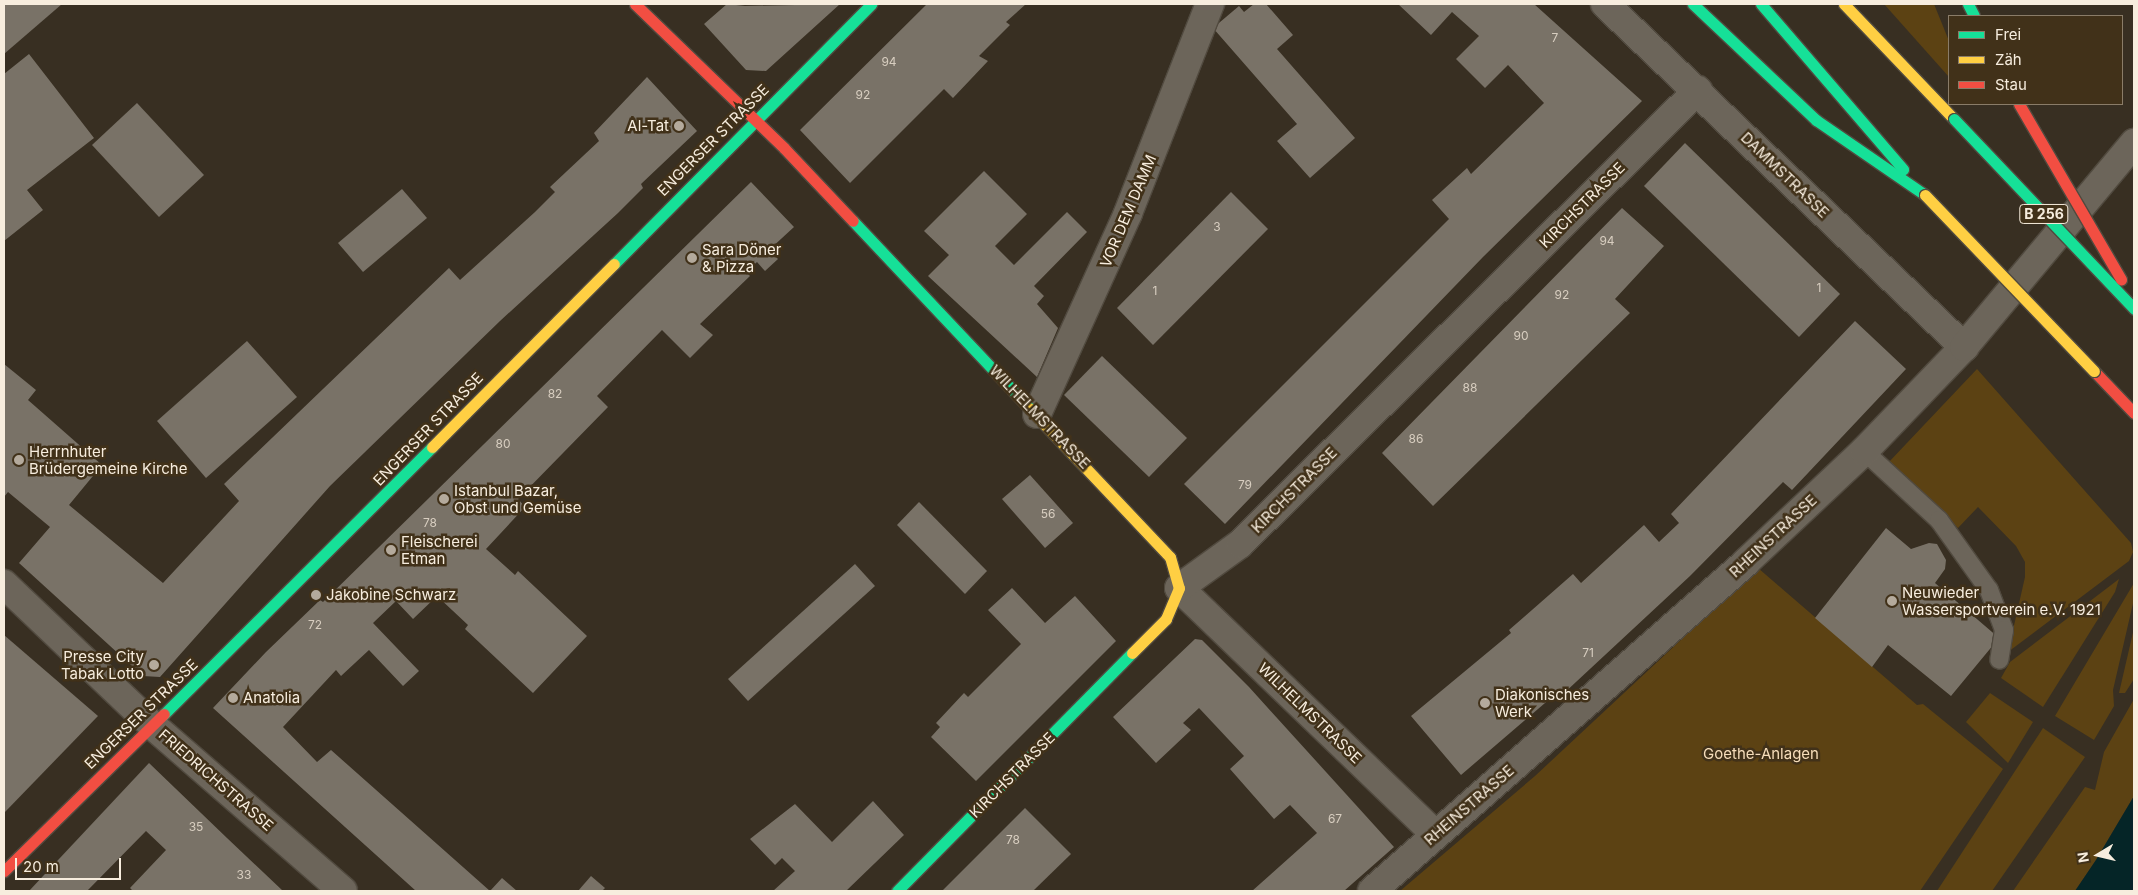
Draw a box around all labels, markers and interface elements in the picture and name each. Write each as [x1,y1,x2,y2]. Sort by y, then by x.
legend [1948,15,2123,105]
text: Frei [1995,25,2021,44]
house number: 7 [1552,31,1558,45]
text: Zäh [1995,50,2022,69]
house number: 94 [881,55,897,69]
text: Stau [1995,75,2027,94]
street label: ENGERSER STRASSE [654,81,772,199]
house number: 92 [856,88,870,102]
place label: Al-Tat [627,117,669,135]
marker: Al-Tat [673,120,685,132]
street label: DAMMSTRASSE [1737,128,1833,222]
street label: VOR DEM DAMM [1096,152,1160,270]
street label: KIRCHSTRASSE [1536,159,1628,251]
road number: B 256 [2019,202,2069,225]
house number: 3 [1213,220,1221,234]
house number: 94 [1599,234,1615,248]
place label: Sara Döner & Pizza [702,240,781,275]
marker: Sara Döner & Pizza [686,252,698,264]
house number: 1 [1817,281,1821,295]
house number: 1 [1153,284,1157,298]
house number: 92 [1555,288,1569,302]
house number: 90 [1513,329,1529,343]
street label: WILHELMSTRASSE [986,361,1094,473]
street label: ENGERSER STRASSE [369,369,487,489]
house number: 88 [1463,381,1477,395]
house number: 82 [548,387,562,401]
house number: 86 [1409,432,1423,446]
house number: 80 [496,437,510,451]
place label: Herrnhuter Brüdergemeine Kirche [29,442,187,477]
street label: KIRCHSTRASSE [1248,444,1340,536]
marker: Herrnhuter Brüdergemeine Kirche [13,454,25,466]
house number: 79 [1238,478,1252,492]
place label: Istanbul Bazar, Obst und Gemüse [454,481,581,516]
street label: RHEINSTRASSE [1726,491,1820,581]
marker: Istanbul Bazar, Obst und Gemüse [438,493,450,505]
house number: 56 [1041,507,1055,521]
house number: 78 [423,516,437,530]
place label: Fleischerei Etman [401,532,478,567]
marker: Fleischerei Etman [385,544,397,556]
place label: Neuwieder Wassersportverein e.V. 1921 [1902,583,2101,618]
place label: Jakobine Schwarz [326,586,456,604]
marker: Jakobine Schwarz [310,589,322,601]
marker: Neuwieder Wassersportverein e.V. 1921 [1886,595,1898,607]
house number: 72 [308,618,322,632]
house number: 71 [1582,646,1594,660]
place label: Presse City Tabak Lotto [61,647,144,682]
street label: ENGERSER STRASSE [81,655,201,773]
marker: Presse City Tabak Lotto [148,659,160,671]
street label: WILHELMSTRASSE [1254,659,1366,767]
place label: Diakonisches Werk [1495,685,1589,720]
place label: Anatolia [243,689,300,707]
marker: Anatolia [227,692,239,704]
marker: Diakonisches Werk [1479,697,1491,709]
street label: FRIEDRICHSTRASSE [155,725,277,835]
street label: KIRCHSTRASSE [966,729,1058,821]
park label: Goethe-Anlagen [1703,745,1819,763]
street label: RHEINSTRASSE [1421,761,1517,849]
house number: 67 [1328,812,1342,826]
house number: 35 [189,820,203,834]
north arrow [2073,830,2123,880]
house number: 78 [1006,833,1020,847]
scale bar [18,848,124,880]
text: N [2073,851,2092,864]
text: 20 m [23,857,59,876]
house number: 33 [237,868,251,882]

